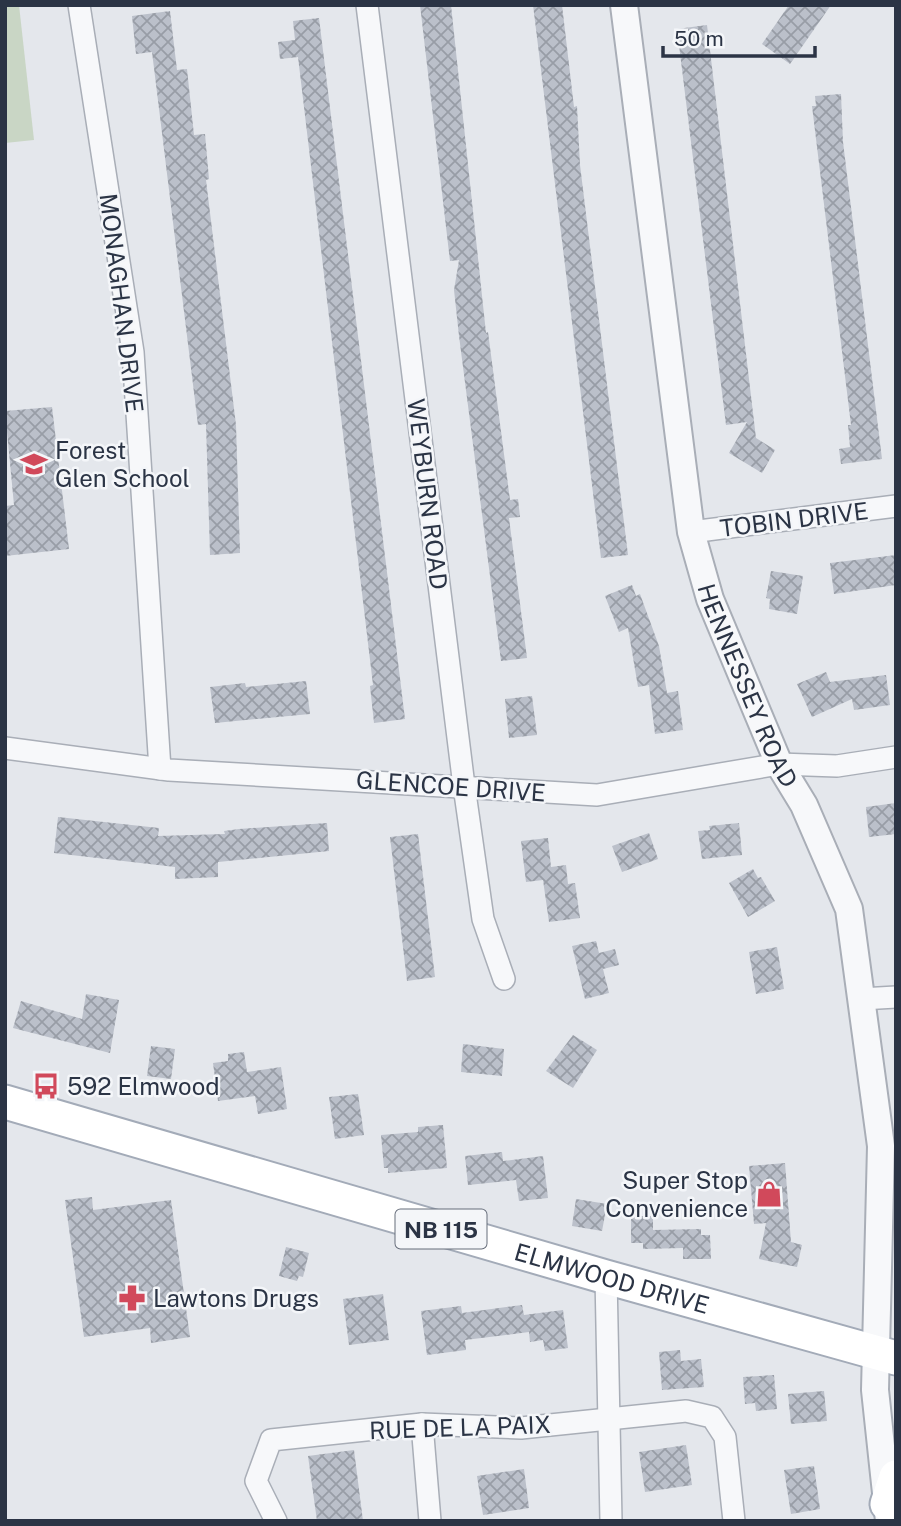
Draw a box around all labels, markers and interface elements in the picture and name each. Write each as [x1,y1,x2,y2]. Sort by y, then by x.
scale bar [663,14,815,58]
text: 50 m [674,26,724,51]
street label: MONAGHAN DRIVE [95,192,149,414]
street label: WEYBURN ROAD [402,397,454,591]
place label: Forest Glen School [55,436,190,492]
school or university icon: Forest Glen School [19,449,49,479]
street label: TOBIN DRIVE [718,496,870,542]
street label: HENNESSEY ROAD [692,580,804,792]
street label: GLENCOE DRIVE [355,765,547,807]
bus stop icon: 592 Elmwood [31,1071,61,1101]
place label: 592 Elmwood [67,1072,220,1100]
place label: Super Stop Convenience [605,1166,748,1222]
shop icon: Super Stop Convenience [754,1179,784,1209]
road number: NB 115 [396,1210,486,1248]
street label: ELMWOOD DRIVE [511,1237,712,1319]
pharmacy icon: Lawtons Drugs [117,1283,147,1313]
place label: Lawtons Drugs [153,1284,319,1312]
street label: RUE DE LA PAIX [369,1410,551,1444]

